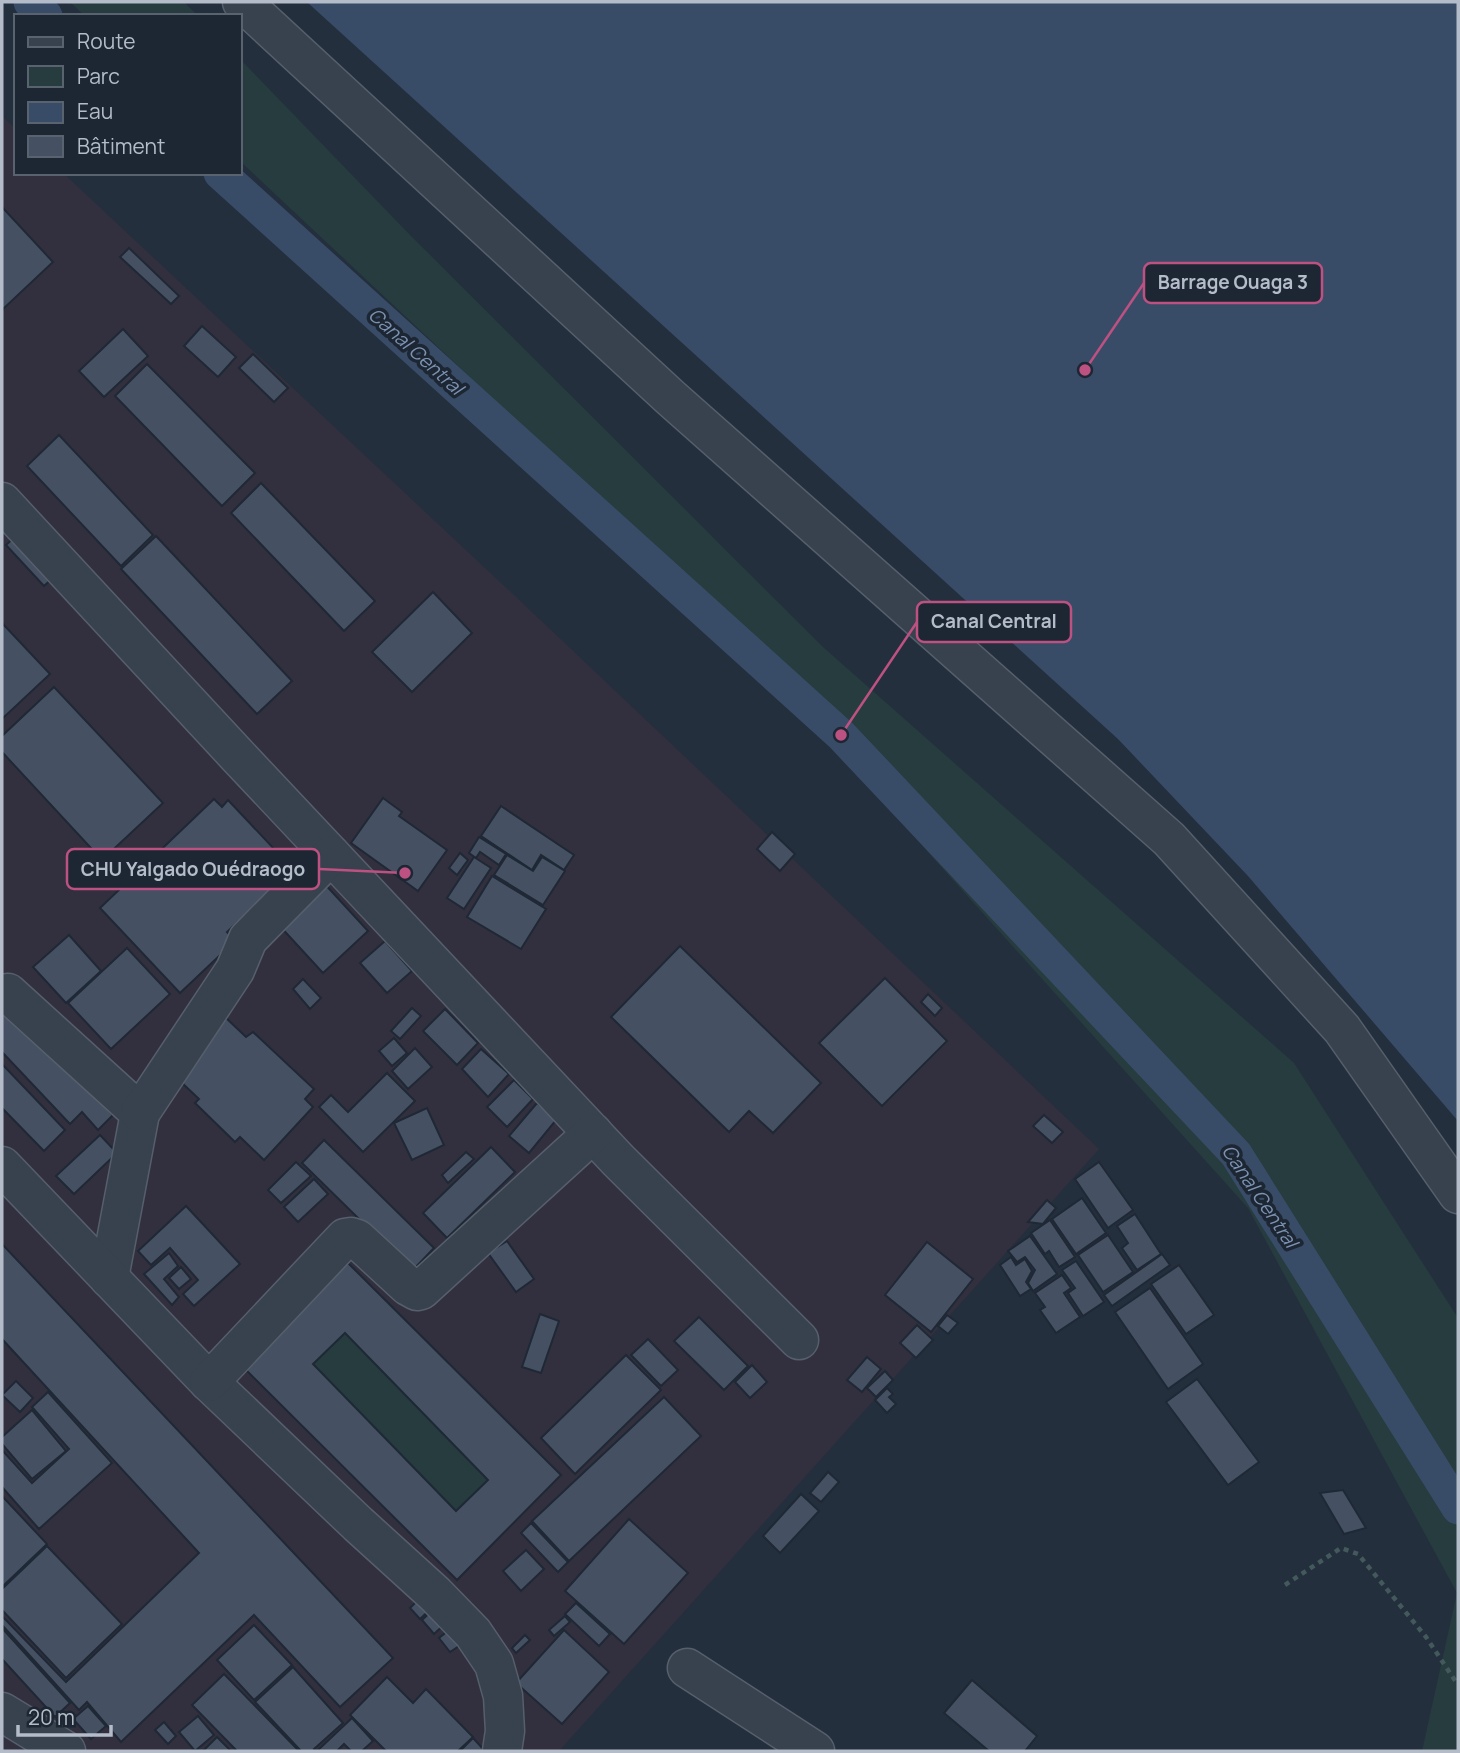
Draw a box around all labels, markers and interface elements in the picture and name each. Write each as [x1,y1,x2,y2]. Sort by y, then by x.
legend [14,14,242,175]
text: Route [77,27,135,55]
text: Parc [77,62,120,90]
text: Eau [77,97,113,125]
text: Bâtiment [77,132,165,160]
callout: Barrage Ouaga 3 [1144,263,1322,303]
text: Barrage Ouaga 3 [1158,269,1308,295]
water label: Canal Central [363,302,471,402]
callout: Canal Central [917,602,1071,642]
text: Canal Central [931,608,1057,634]
callout: CHU Yalgado Ouédraogo [67,849,319,889]
text: CHU Yalgado Ouédraogo [81,856,305,882]
water label: Canal Central [1216,1139,1305,1255]
scale bar [18,1694,110,1738]
text: 20 m [28,1703,75,1731]

